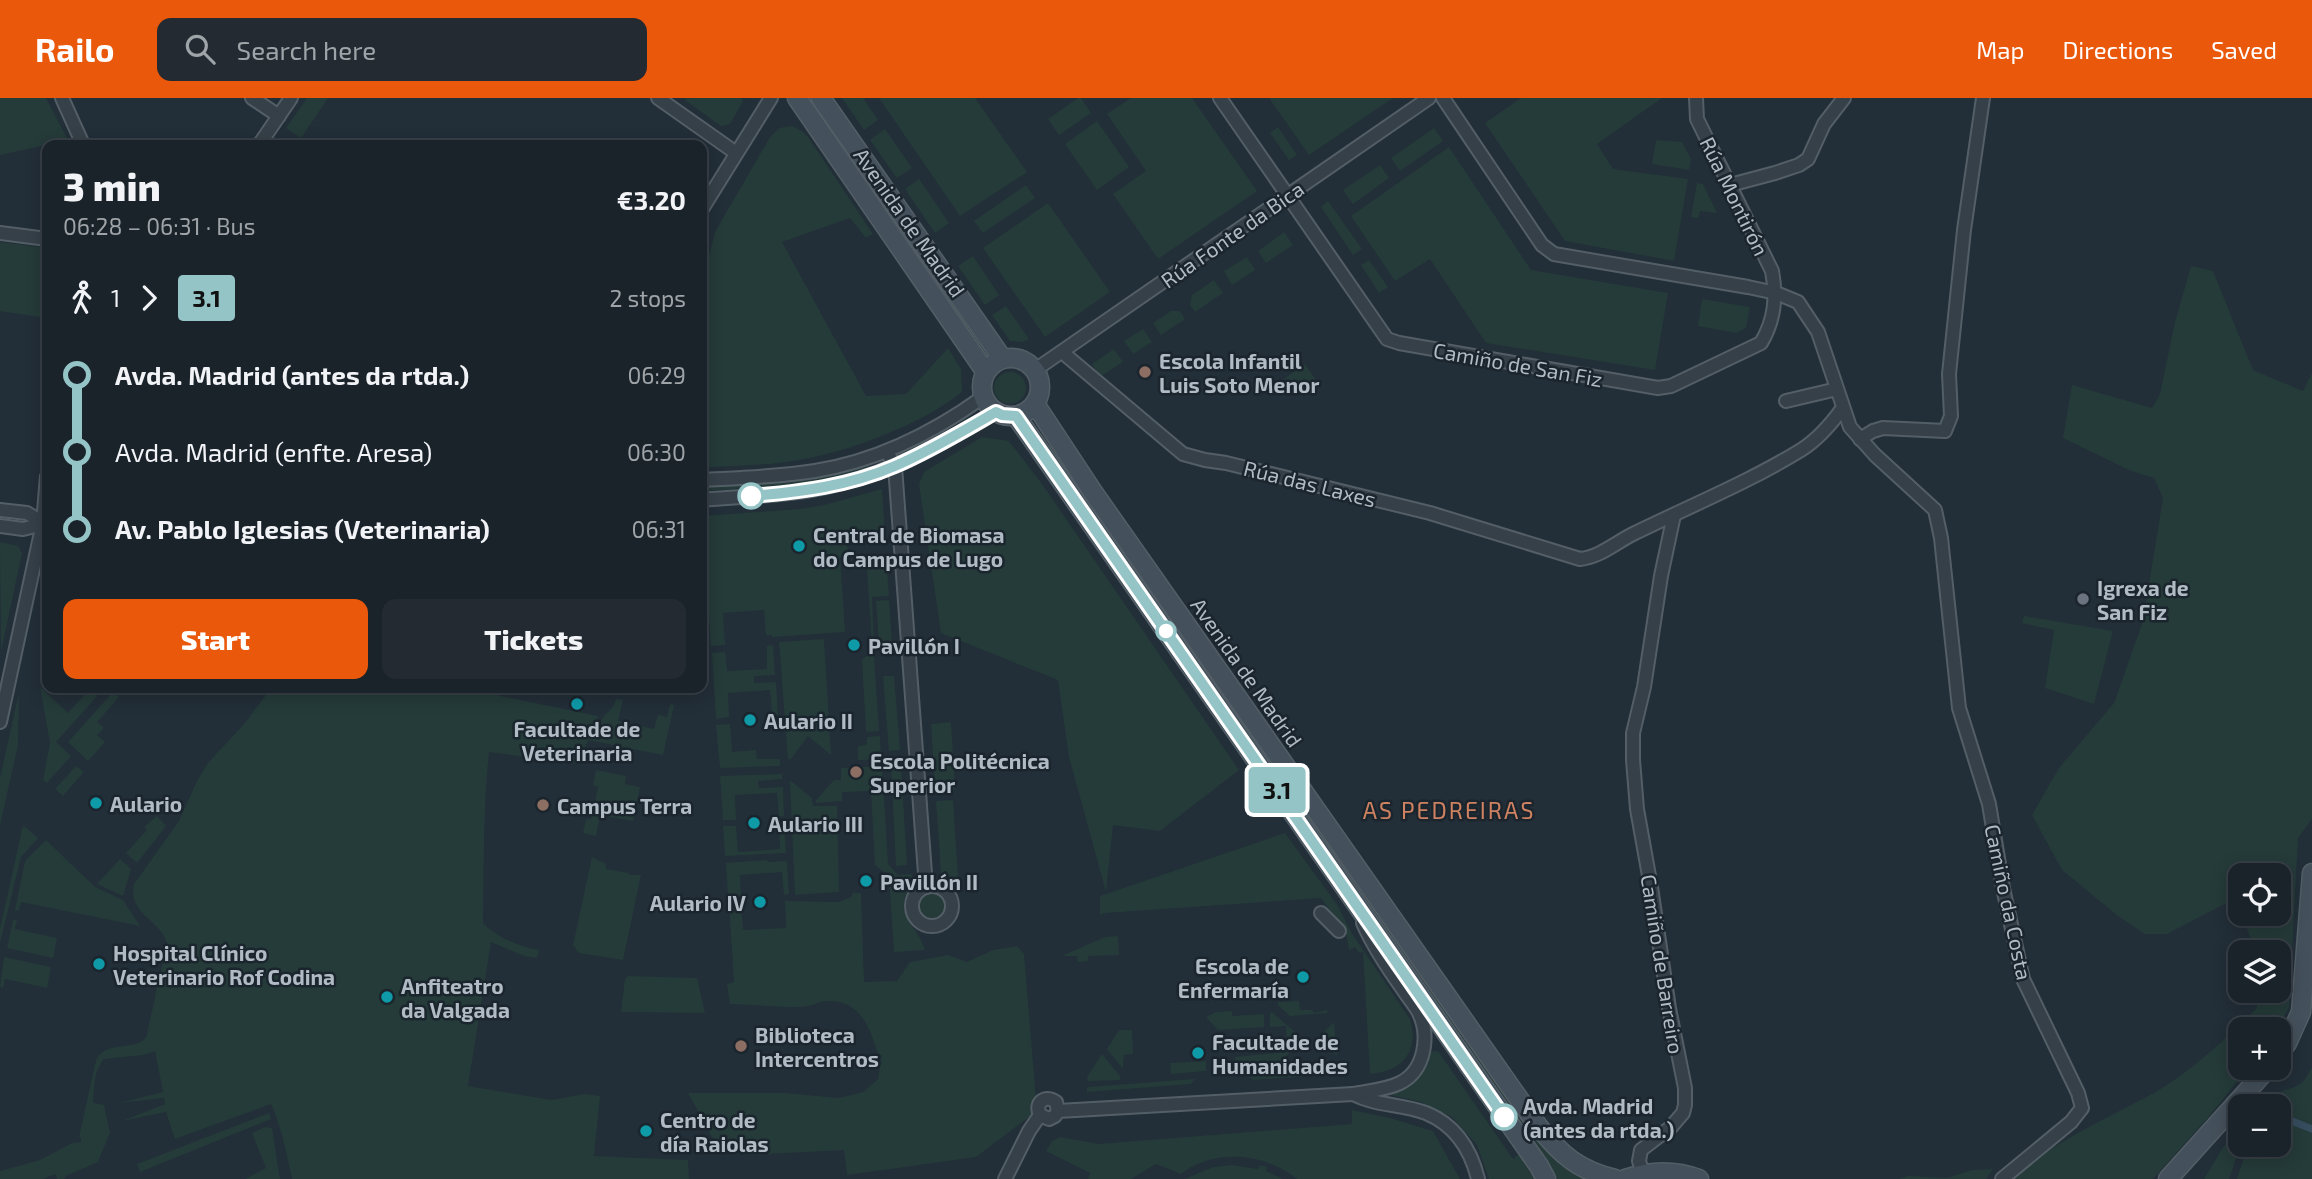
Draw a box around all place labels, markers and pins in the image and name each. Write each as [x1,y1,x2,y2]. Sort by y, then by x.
place label: Escola Infantil Luis Soto Menor [1159,348,1319,397]
marker: Escola Infantil Luis Soto Menor [1137,364,1153,380]
unlabelled marker [738,483,764,509]
place label: Central de Biomasa do Campus de Lugo [813,522,1004,571]
marker: Central de Biomasa do Campus de Lugo [791,538,807,554]
place label: Igrexa de San Fiz [2097,575,2189,624]
marker: Igrexa de San Fiz [2075,591,2091,607]
unlabelled marker [1156,621,1176,641]
place label: Pavillón I [868,633,960,658]
marker: Pavillón I [846,637,862,653]
marker: Facultade de Veterinaria [569,696,585,712]
place label: Aulario II [764,708,853,733]
marker: Aulario II [742,712,758,728]
place label: Facultade de Veterinaria [514,716,641,765]
place label: Escola Politécnica Superior [870,748,1050,797]
marker: Escola Politécnica Superior [848,764,864,780]
place label: Aulario [110,791,182,816]
place label: Campus Terra [557,793,692,818]
marker: Aulario [88,795,104,811]
marker: Campus Terra [535,797,551,813]
place label: Aulario III [768,811,863,836]
marker: Aulario III [746,815,762,831]
place label: Pavillón II [880,869,978,894]
marker: Pavillón II [858,873,874,889]
place label: Aulario IV [650,890,747,915]
marker: Aulario IV [752,894,768,910]
place label: Hospital Clínico Veterinario Rof Codina [113,940,335,989]
place label: Escola de Enfermaría [1178,953,1289,1002]
marker: Hospital Clínico Veterinario Rof Codina [91,956,107,972]
marker: Escola de Enfermaría [1295,969,1311,985]
place label: Anfiteatro da Valgada [401,973,510,1022]
marker: Anfiteatro da Valgada [379,989,395,1005]
place label: Biblioteca Intercentros [755,1022,879,1071]
place label: Facultade de Humanidades [1212,1029,1348,1078]
marker: Biblioteca Intercentros [733,1038,749,1054]
marker: Facultade de Humanidades [1190,1045,1206,1061]
place label: Avda. Madrid (antes da rtda.) [1523,1093,1674,1142]
marker: Avda. Madrid (antes da rtda.) [1491,1104,1517,1130]
place label: Centro de día Raiolas [660,1107,769,1156]
marker: Centro de día Raiolas [638,1123,654,1139]

